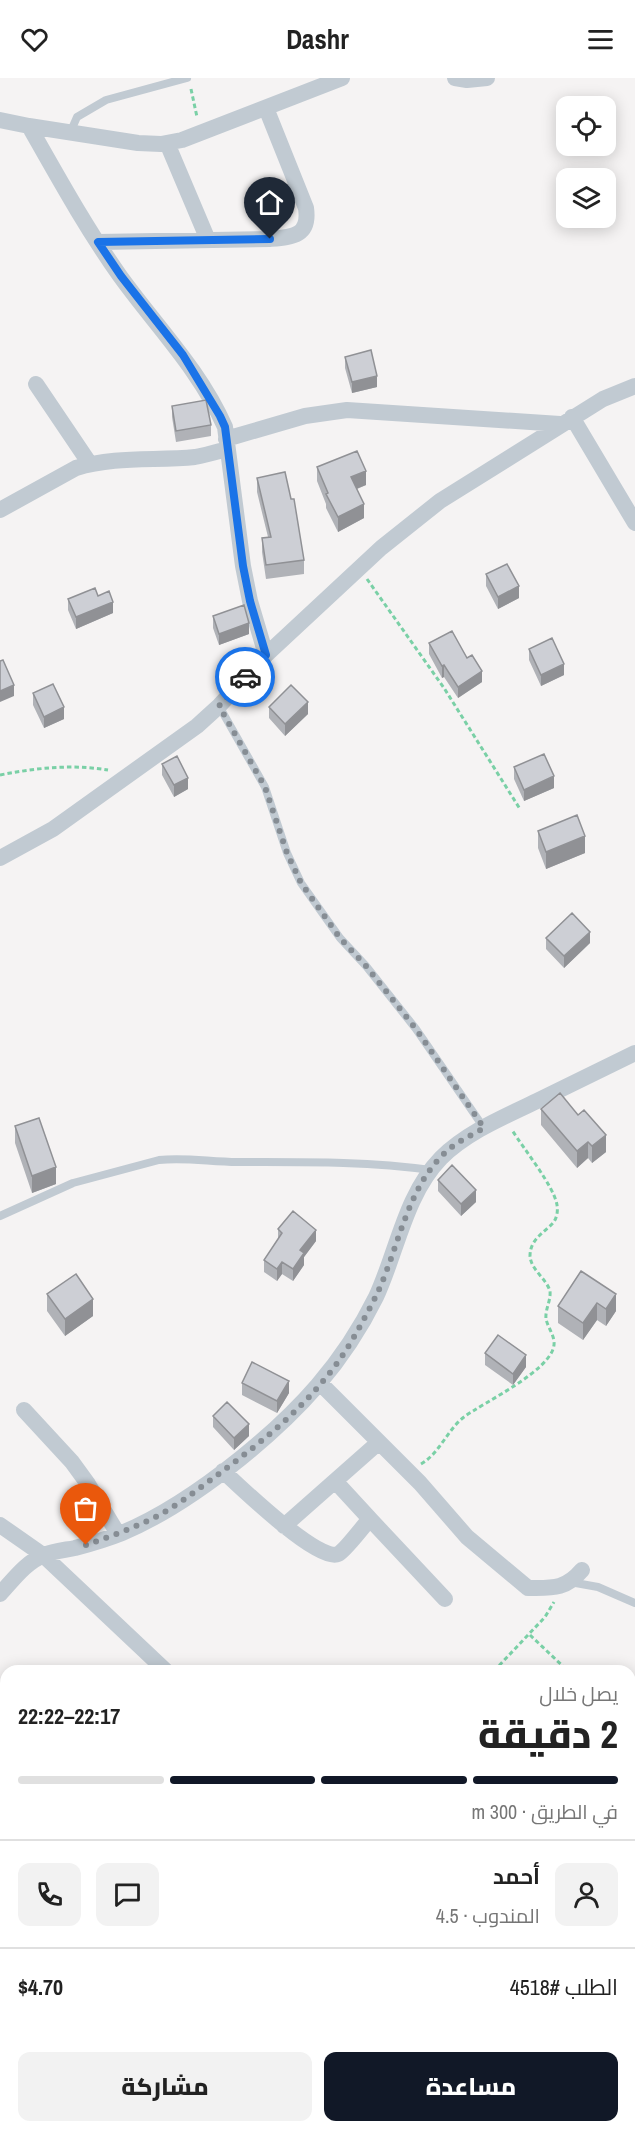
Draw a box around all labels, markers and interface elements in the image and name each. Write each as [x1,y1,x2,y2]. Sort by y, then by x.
text: Dashr [286,21,349,57]
icon: heart [18,23,51,56]
icon: menu [584,23,617,56]
map controls [556,96,616,228]
button: locate [556,96,616,156]
button: layers [556,168,616,228]
pin [244,177,295,239]
icon: home [253,186,286,219]
courier [215,647,275,707]
icon: car [229,661,262,694]
pin [60,1483,111,1545]
icon: bag [69,1492,102,1525]
text: يصل خلال [539,1680,618,1707]
text: 22:17–22:22 [18,1701,120,1731]
text: 2 دقيقة [478,1708,618,1760]
text: في الطريق · 300 m [472,1798,618,1825]
text: أحمد [493,1861,540,1891]
button: phone [18,1863,81,1926]
button: chat [96,1863,159,1926]
button: person [555,1863,618,1926]
text: المندوب · 4.5 [436,1902,540,1929]
text: $4.70 [18,1972,63,2002]
text: الطلب #4518 [510,1972,618,2002]
button: مشاركة [18,2052,312,2121]
button: مساعدة [324,2052,618,2121]

